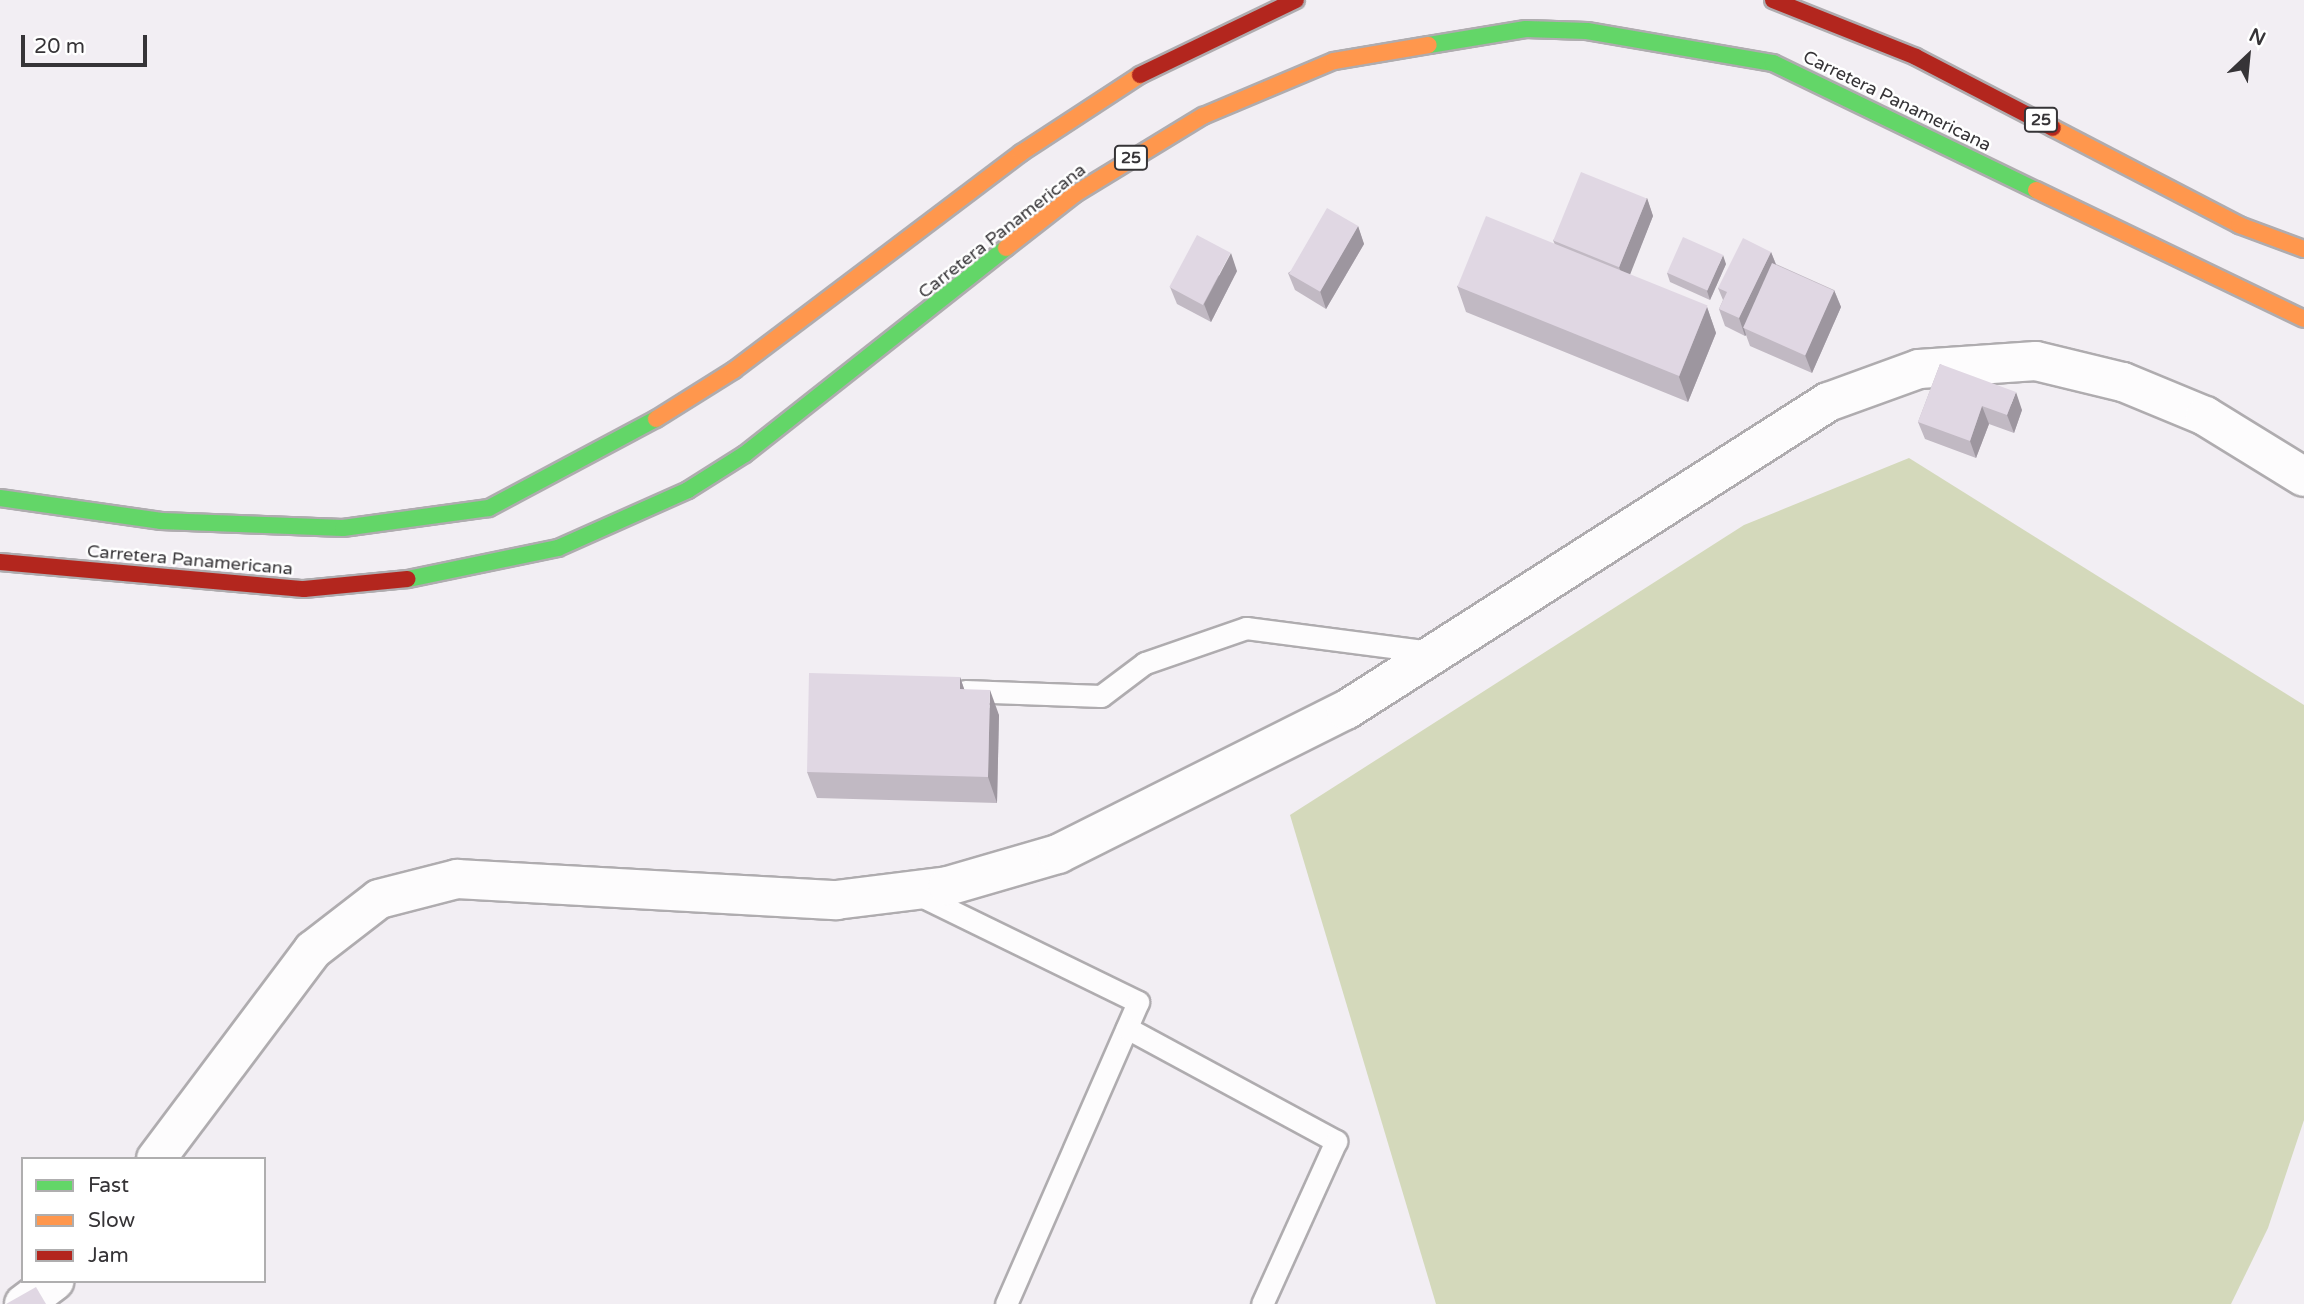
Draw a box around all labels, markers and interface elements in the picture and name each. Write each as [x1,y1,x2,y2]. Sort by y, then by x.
scale bar [24,21,150,65]
north arrow [2213,21,2283,91]
text: N [2246,24,2269,50]
text: 20 m [34,34,85,59]
street label: Carretera Panamericana [1799,46,1995,156]
road number: 25 [2024,108,2058,132]
road number: 25 [1114,146,1148,170]
street label: Carretera Panamericana [914,159,1090,303]
street label: Carretera Panamericana [86,540,294,580]
legend [21,1157,266,1283]
text: Fast [88,1173,129,1198]
text: Slow [88,1208,135,1233]
text: Jam [88,1243,129,1268]

